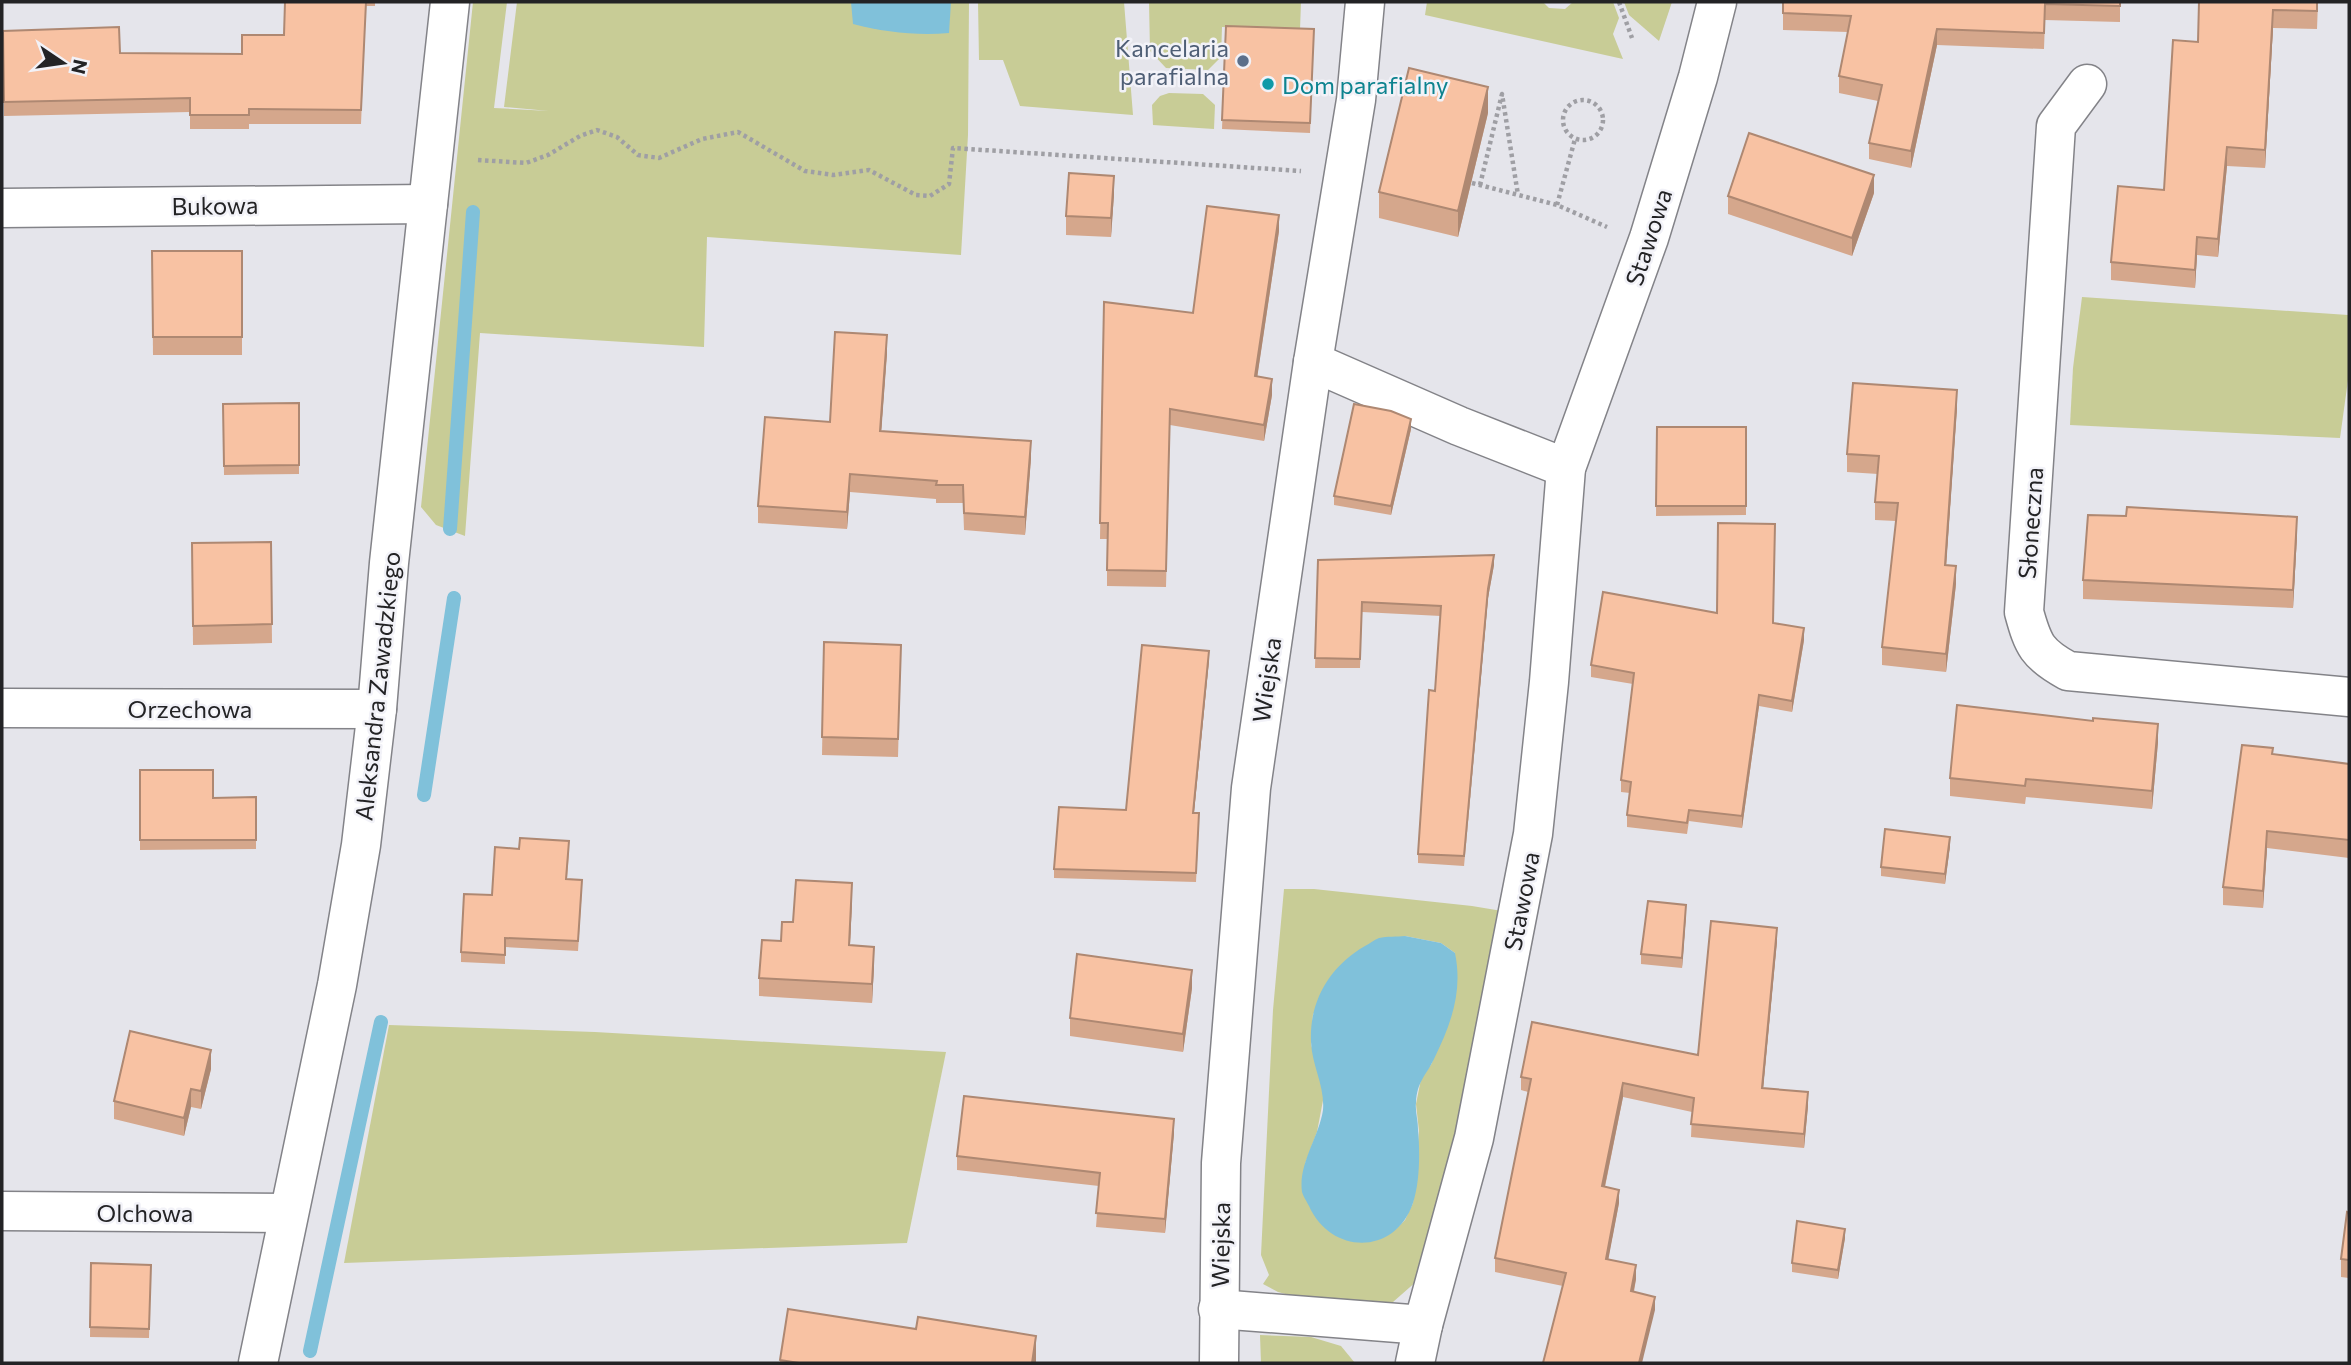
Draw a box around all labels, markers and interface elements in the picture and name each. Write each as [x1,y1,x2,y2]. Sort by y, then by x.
north arrow [28,28,98,98]
place label: Kancelaria parafialna [1115,33,1229,90]
marker: Kancelaria parafialna [1235,53,1251,69]
text: N [67,57,93,76]
place label: Dom parafialny [1282,70,1448,99]
marker: Dom parafialny [1260,76,1276,92]
street label: Stawowa [1619,185,1677,289]
street label: Bukowa [171,190,259,220]
street label: Słoneczna [2012,466,2048,580]
street label: Aleksandra Zawadzkiego [348,550,406,822]
street label: Wiejska [1246,635,1286,725]
street label: Orzechowa [128,694,252,723]
street label: Stawowa [1497,849,1545,953]
street label: Olchowa [97,1198,193,1227]
street label: Wiejska [1205,1202,1235,1288]

